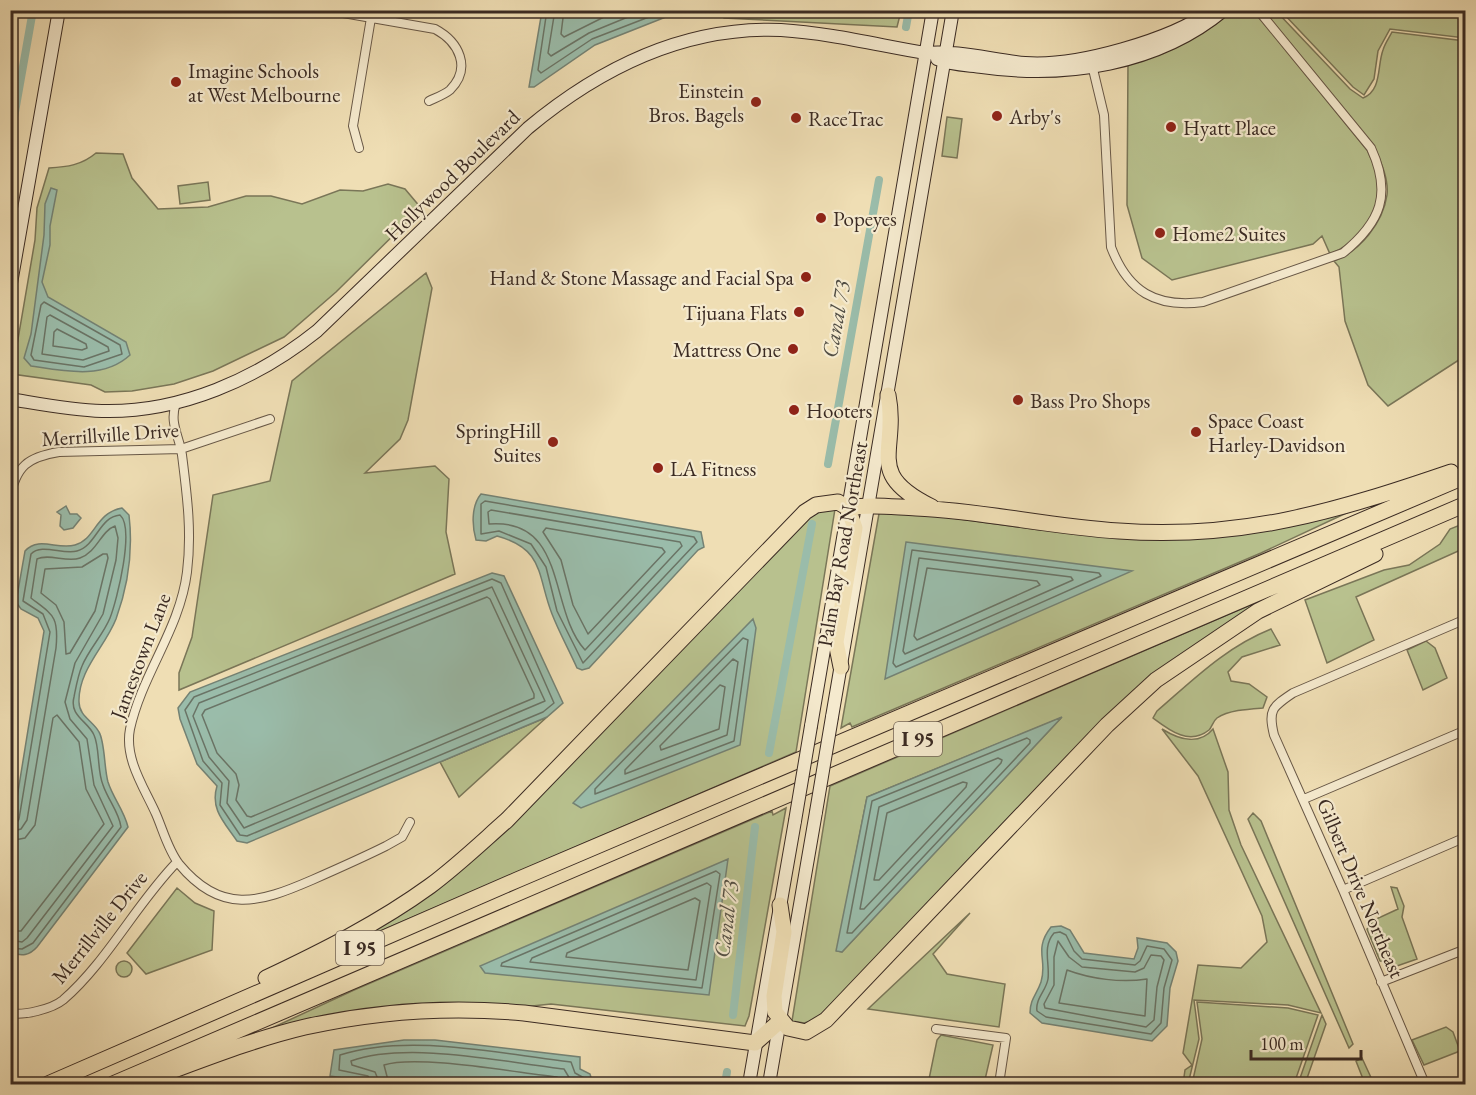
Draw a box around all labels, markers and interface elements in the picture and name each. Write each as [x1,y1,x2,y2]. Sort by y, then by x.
place label: Imagine Schools at West Melbourne [188,57,340,108]
marker: Imagine Schools at West Melbourne [169,75,183,89]
place label: Einstein Bros. Bagels [649,77,744,128]
marker: Einstein Bros. Bagels [749,95,763,109]
street label: Hollywood Boulevard [379,103,526,246]
place label: Arby's [1008,103,1061,130]
place label: RaceTrac [808,105,884,132]
marker: Arby's [990,109,1004,123]
marker: RaceTrac [789,111,803,125]
place label: Hyatt Place [1183,114,1276,141]
marker: Hyatt Place [1164,120,1178,134]
place label: Popeyes [833,205,897,232]
marker: Popeyes [814,211,828,225]
place label: Home2 Suites [1172,220,1286,247]
marker: Home2 Suites [1153,226,1167,240]
place label: Hand & Stone Massage and Facial Spa [489,264,795,291]
marker: Hand & Stone Massage and Facial Spa [799,270,813,284]
water label: Canal 73 [815,278,857,360]
place label: Tijuana Flats [682,299,787,326]
marker: Tijuana Flats [792,305,806,319]
place label: Mattress One [673,336,781,363]
marker: Mattress One [786,342,800,356]
place label: Bass Pro Shops [1030,387,1151,414]
marker: Bass Pro Shops [1011,393,1025,407]
place label: Hooters [806,397,873,424]
marker: Hooters [787,403,801,417]
place label: Space Coast Harley-Davidson [1208,407,1346,458]
street label: Merrillville Drive [40,416,180,452]
place label: SpringHill Suites [456,417,541,468]
marker: Space Coast Harley-Davidson [1189,425,1203,439]
marker: SpringHill Suites [546,435,560,449]
street label: Palm Bay Road Northeast [811,439,873,649]
place label: LA Fitness [670,455,757,482]
marker: LA Fitness [651,461,665,475]
street label: Jamestown Lane [103,589,176,725]
road number: I 95 [894,722,942,756]
street label: Gilbert Drive Northeast [1311,794,1411,982]
street label: Merrillville Drive [45,865,153,989]
water label: Canal 73 [707,878,745,959]
road number: I 95 [336,931,384,965]
scale bar [1251,1023,1360,1061]
text: 100 m [1260,1032,1304,1055]

